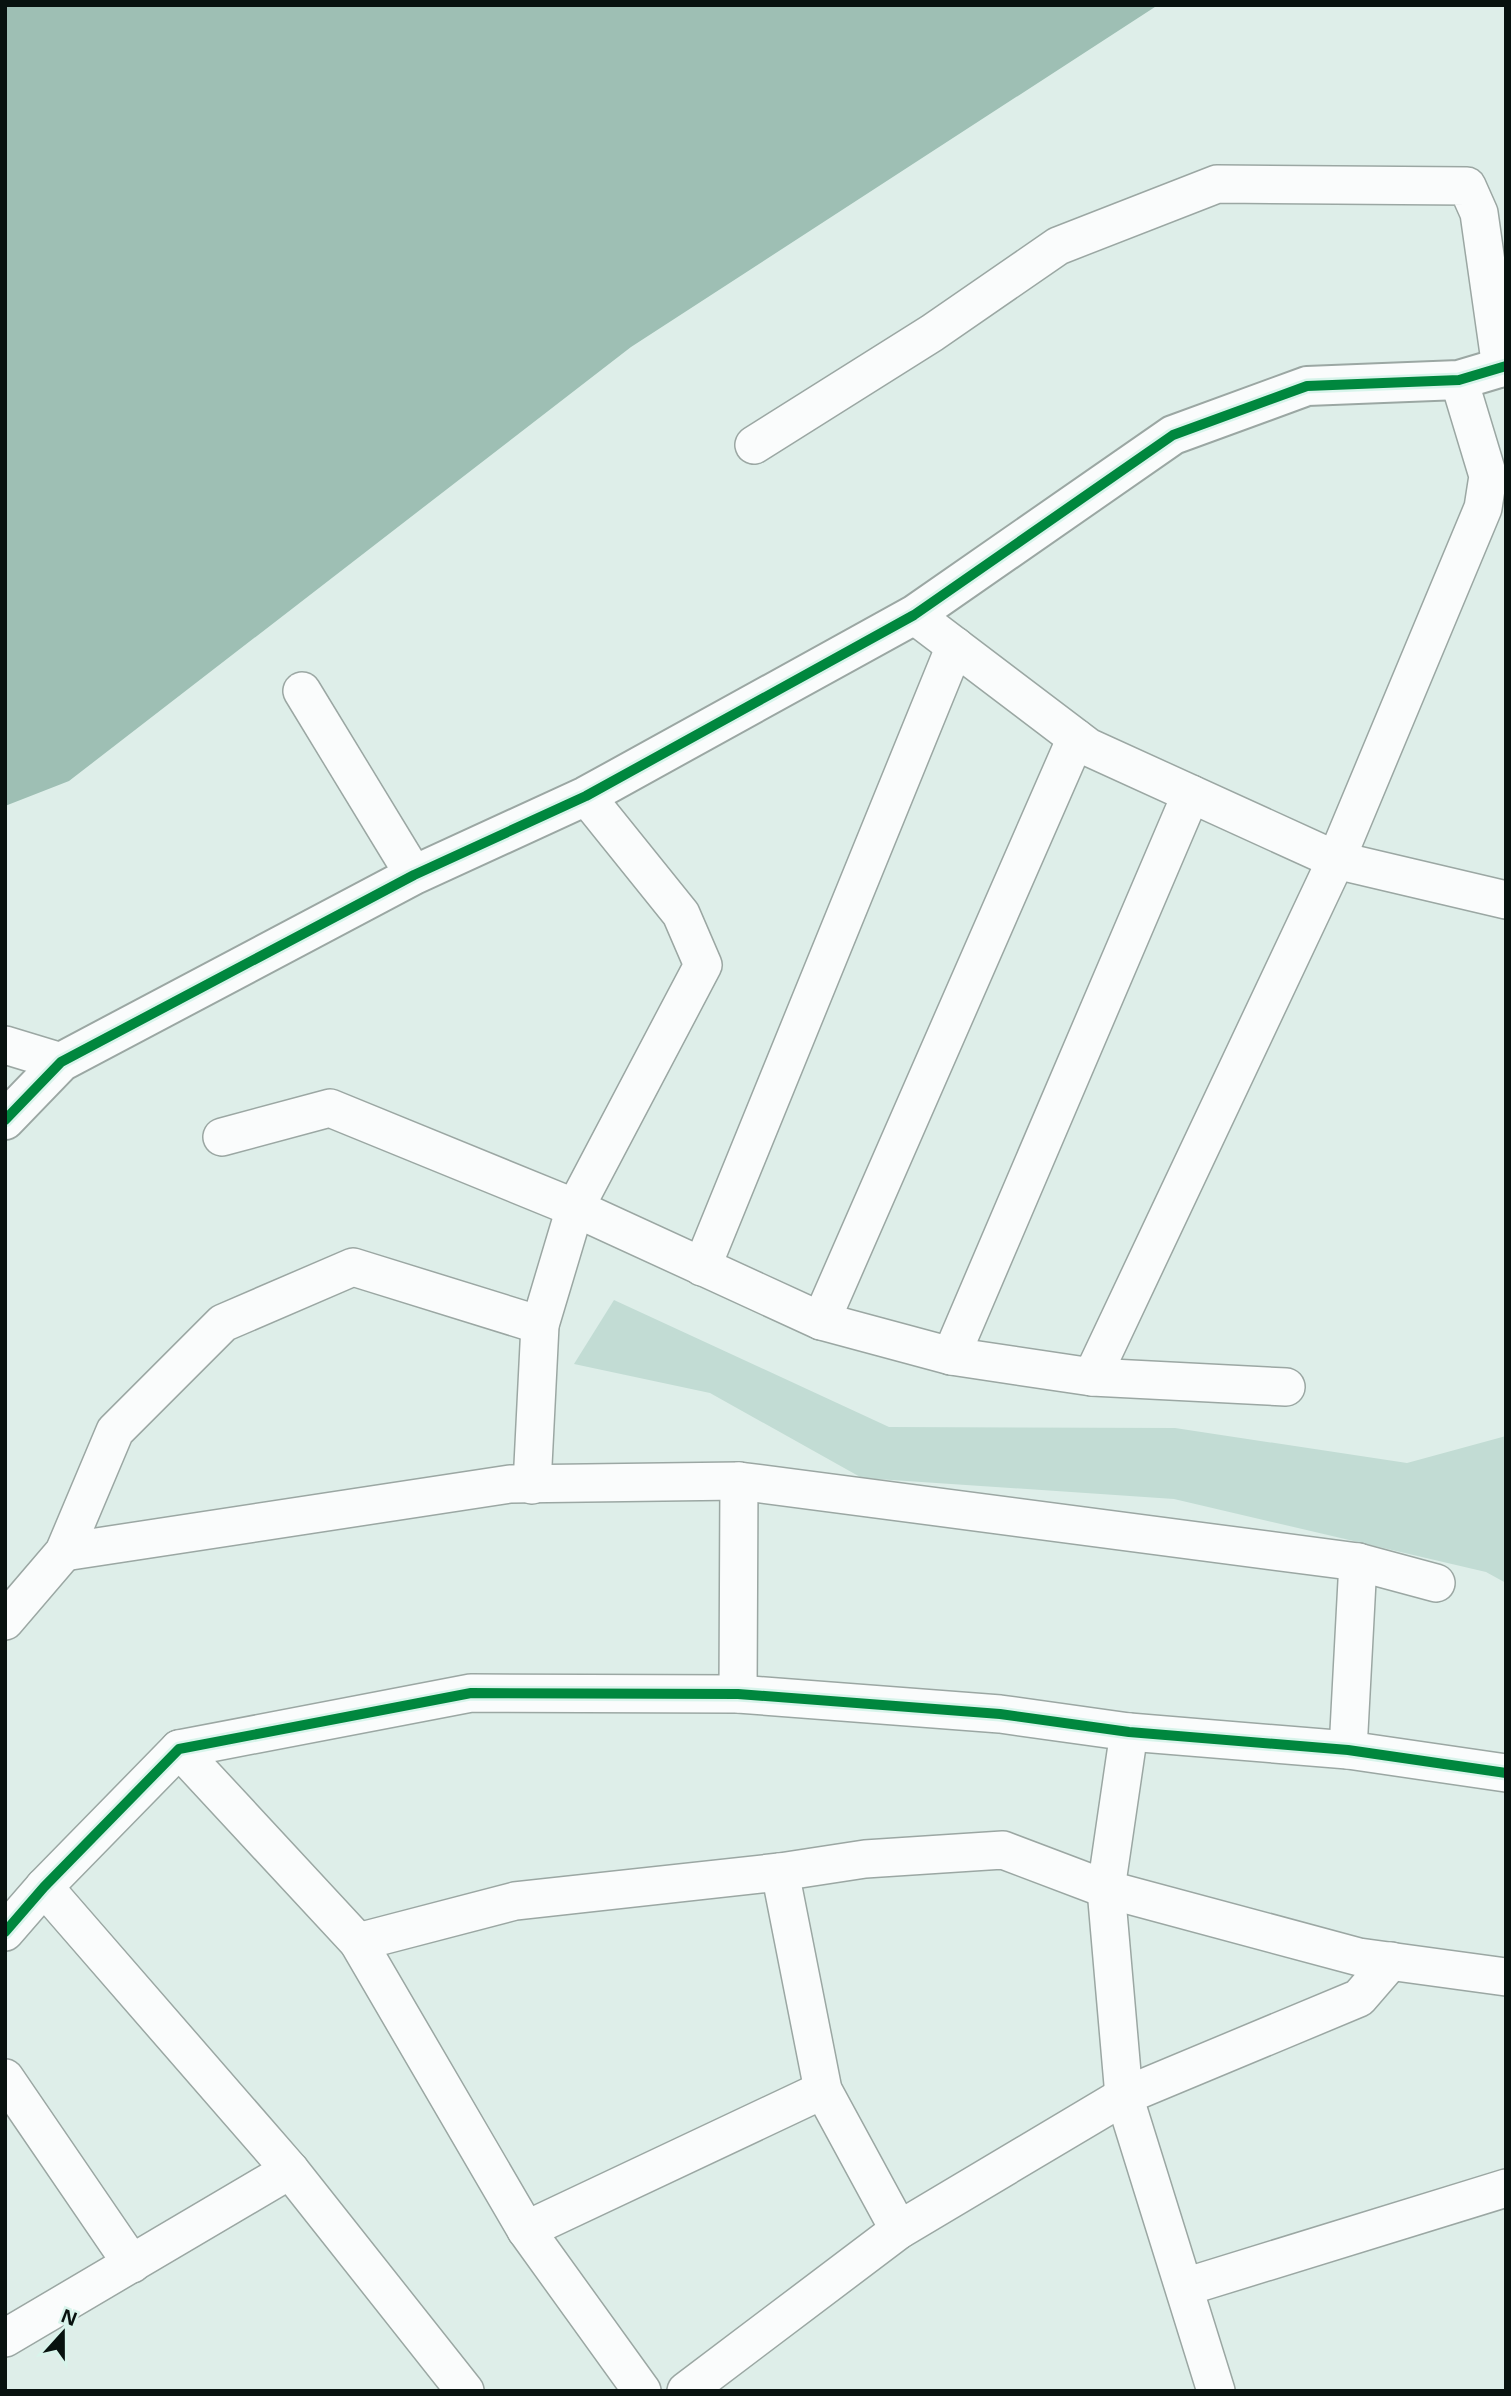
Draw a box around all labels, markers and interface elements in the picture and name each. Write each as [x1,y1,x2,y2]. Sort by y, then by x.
north arrow [28,2298,98,2368]
text: N [57,2302,81,2332]

